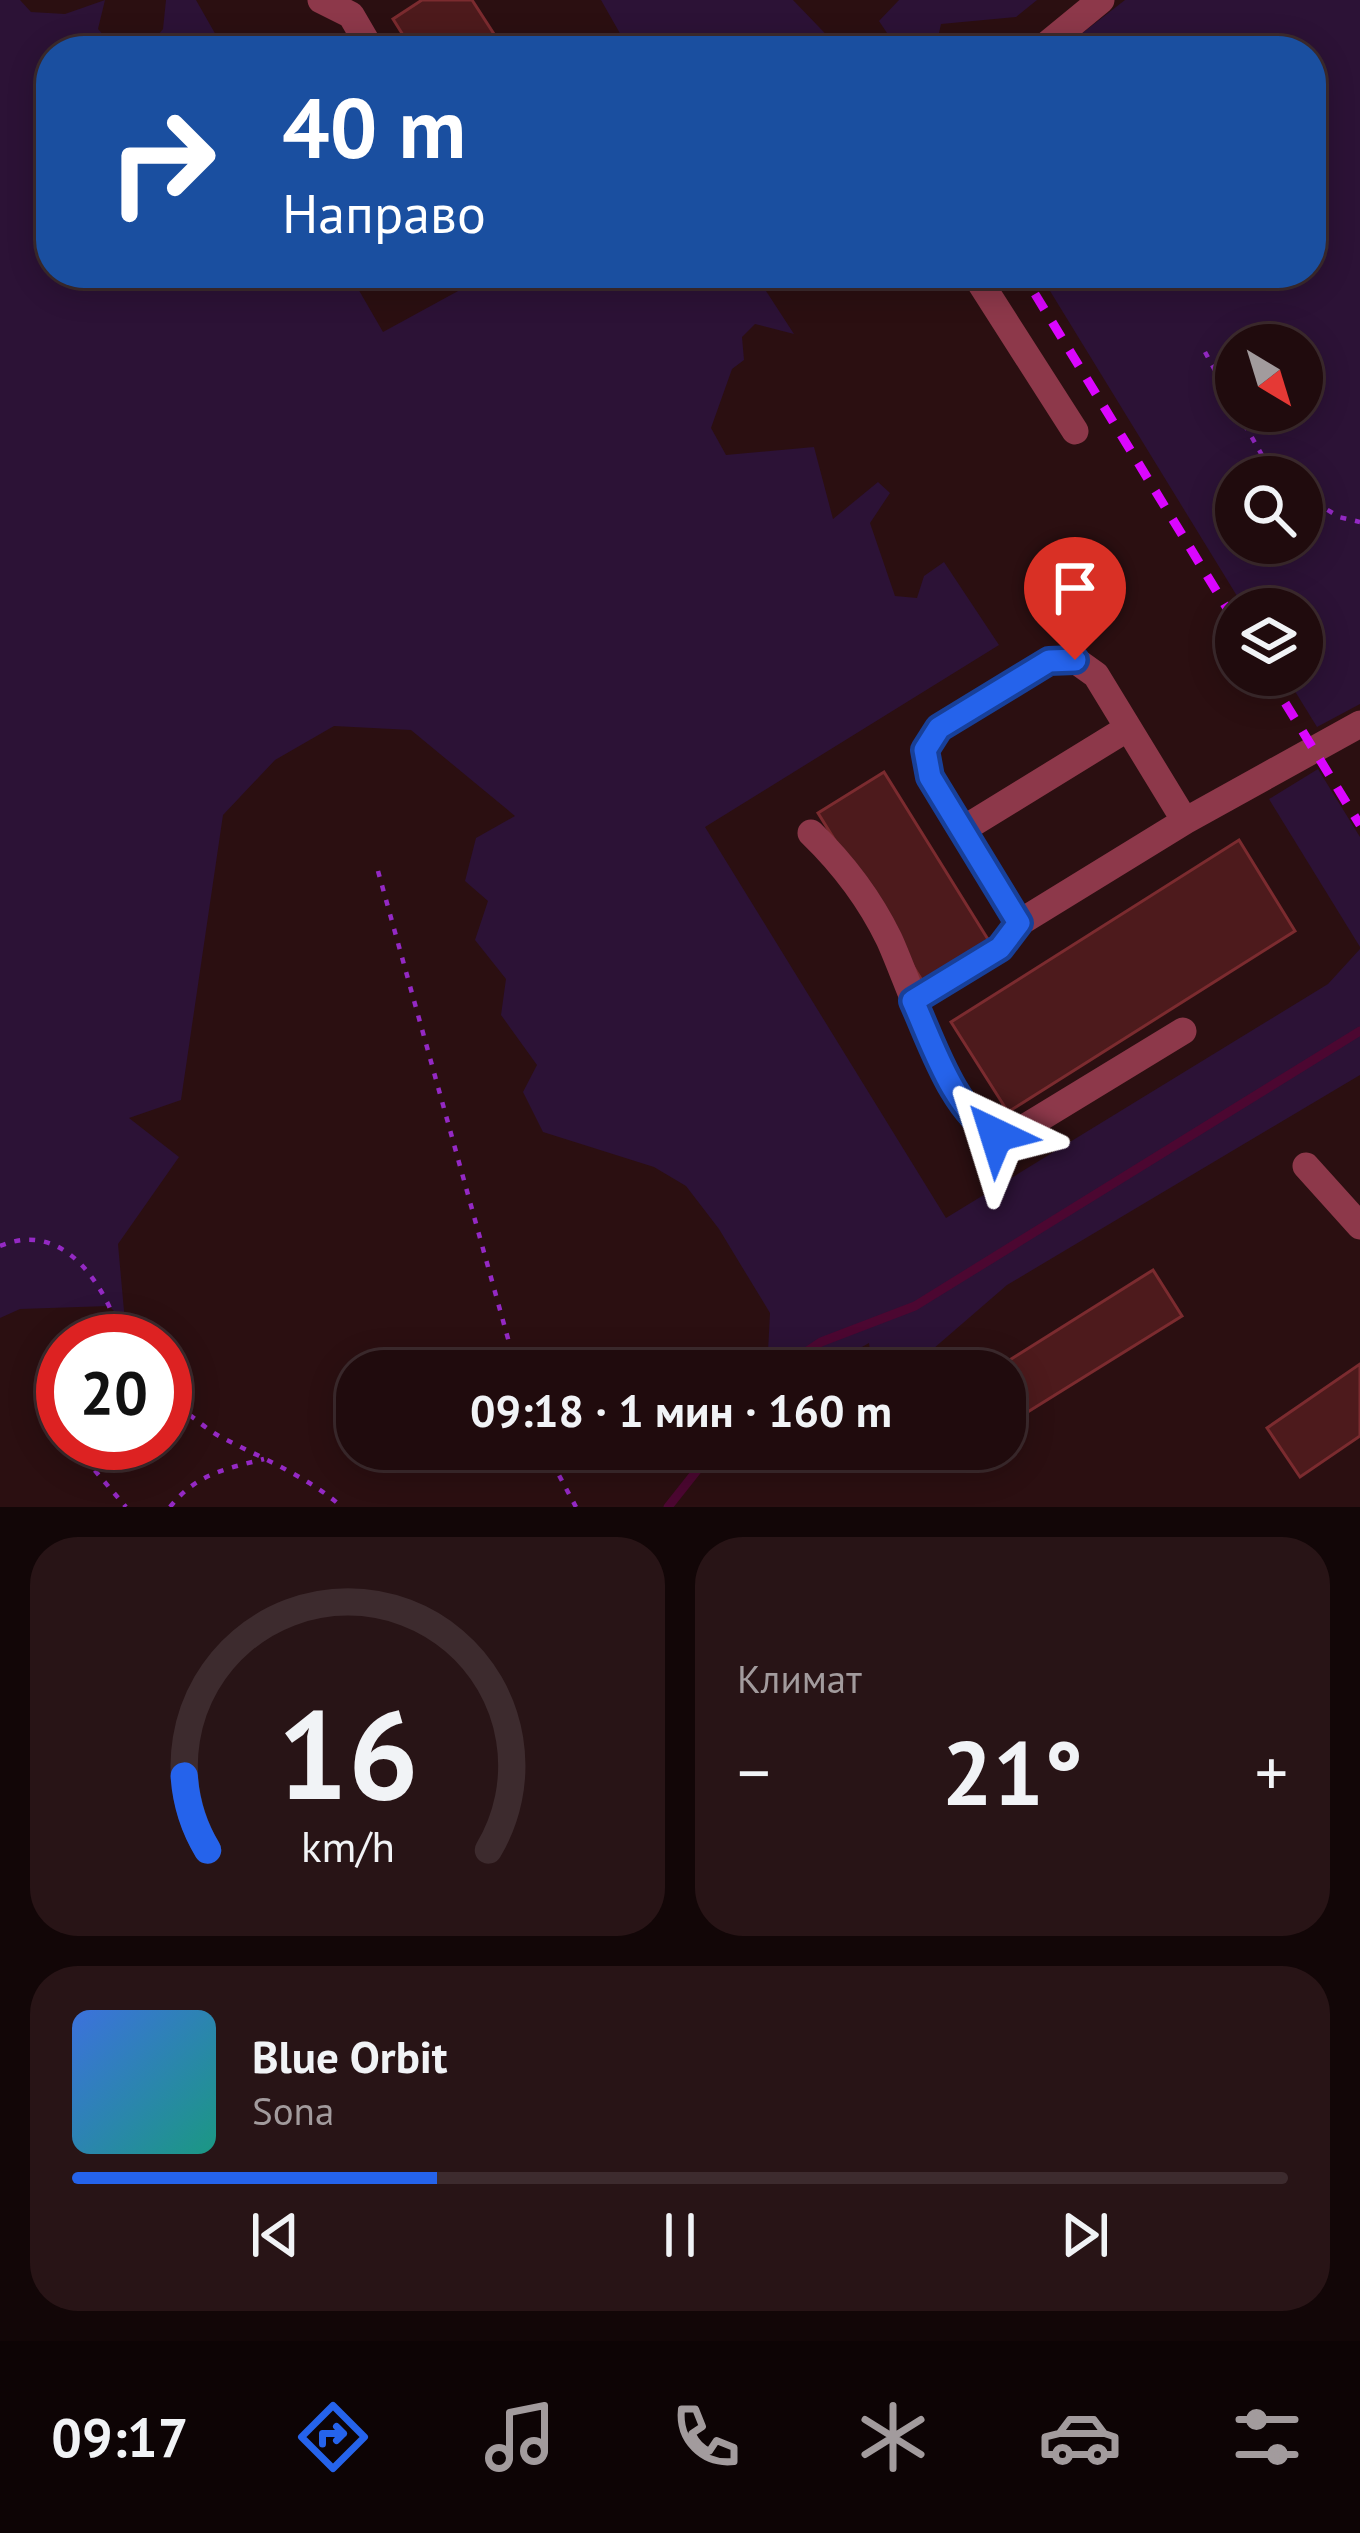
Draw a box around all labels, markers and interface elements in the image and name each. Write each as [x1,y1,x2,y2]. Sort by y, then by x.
text: 40 m [282,72,466,181]
icon: right [84,84,240,240]
text: Направо [282,178,486,248]
north arrow [1215,324,1323,432]
map controls [1215,324,1323,696]
button: search [1215,456,1323,564]
pin [1024,537,1126,660]
icon: arrive [1042,555,1108,621]
button: layers [1215,588,1323,696]
position arrow [933,1072,1059,1198]
speed limit sign: 20 [36,1314,192,1470]
text: 09:18 · 1 мин · 160 m [470,1381,892,1439]
text: Климат [737,1653,862,1704]
text: 16 [277,1672,418,1833]
text: 21° [942,1713,1083,1830]
text: − [737,1729,770,1814]
text: + [1255,1729,1288,1814]
text: km/h [300,1817,395,1873]
text: Blue Orbit [252,2027,448,2085]
text: Sona [252,2085,334,2136]
icon: previous [242,2202,308,2268]
icon: pause [647,2202,713,2268]
icon: next [1052,2202,1118,2268]
icon: directions [291,2395,375,2479]
icon: music [478,2395,562,2479]
icon: phone [664,2395,748,2479]
icon: climate [851,2395,935,2479]
icon: car [1038,2395,1122,2479]
icon: filters [1225,2395,1309,2479]
text: 09:17 [51,2402,188,2472]

